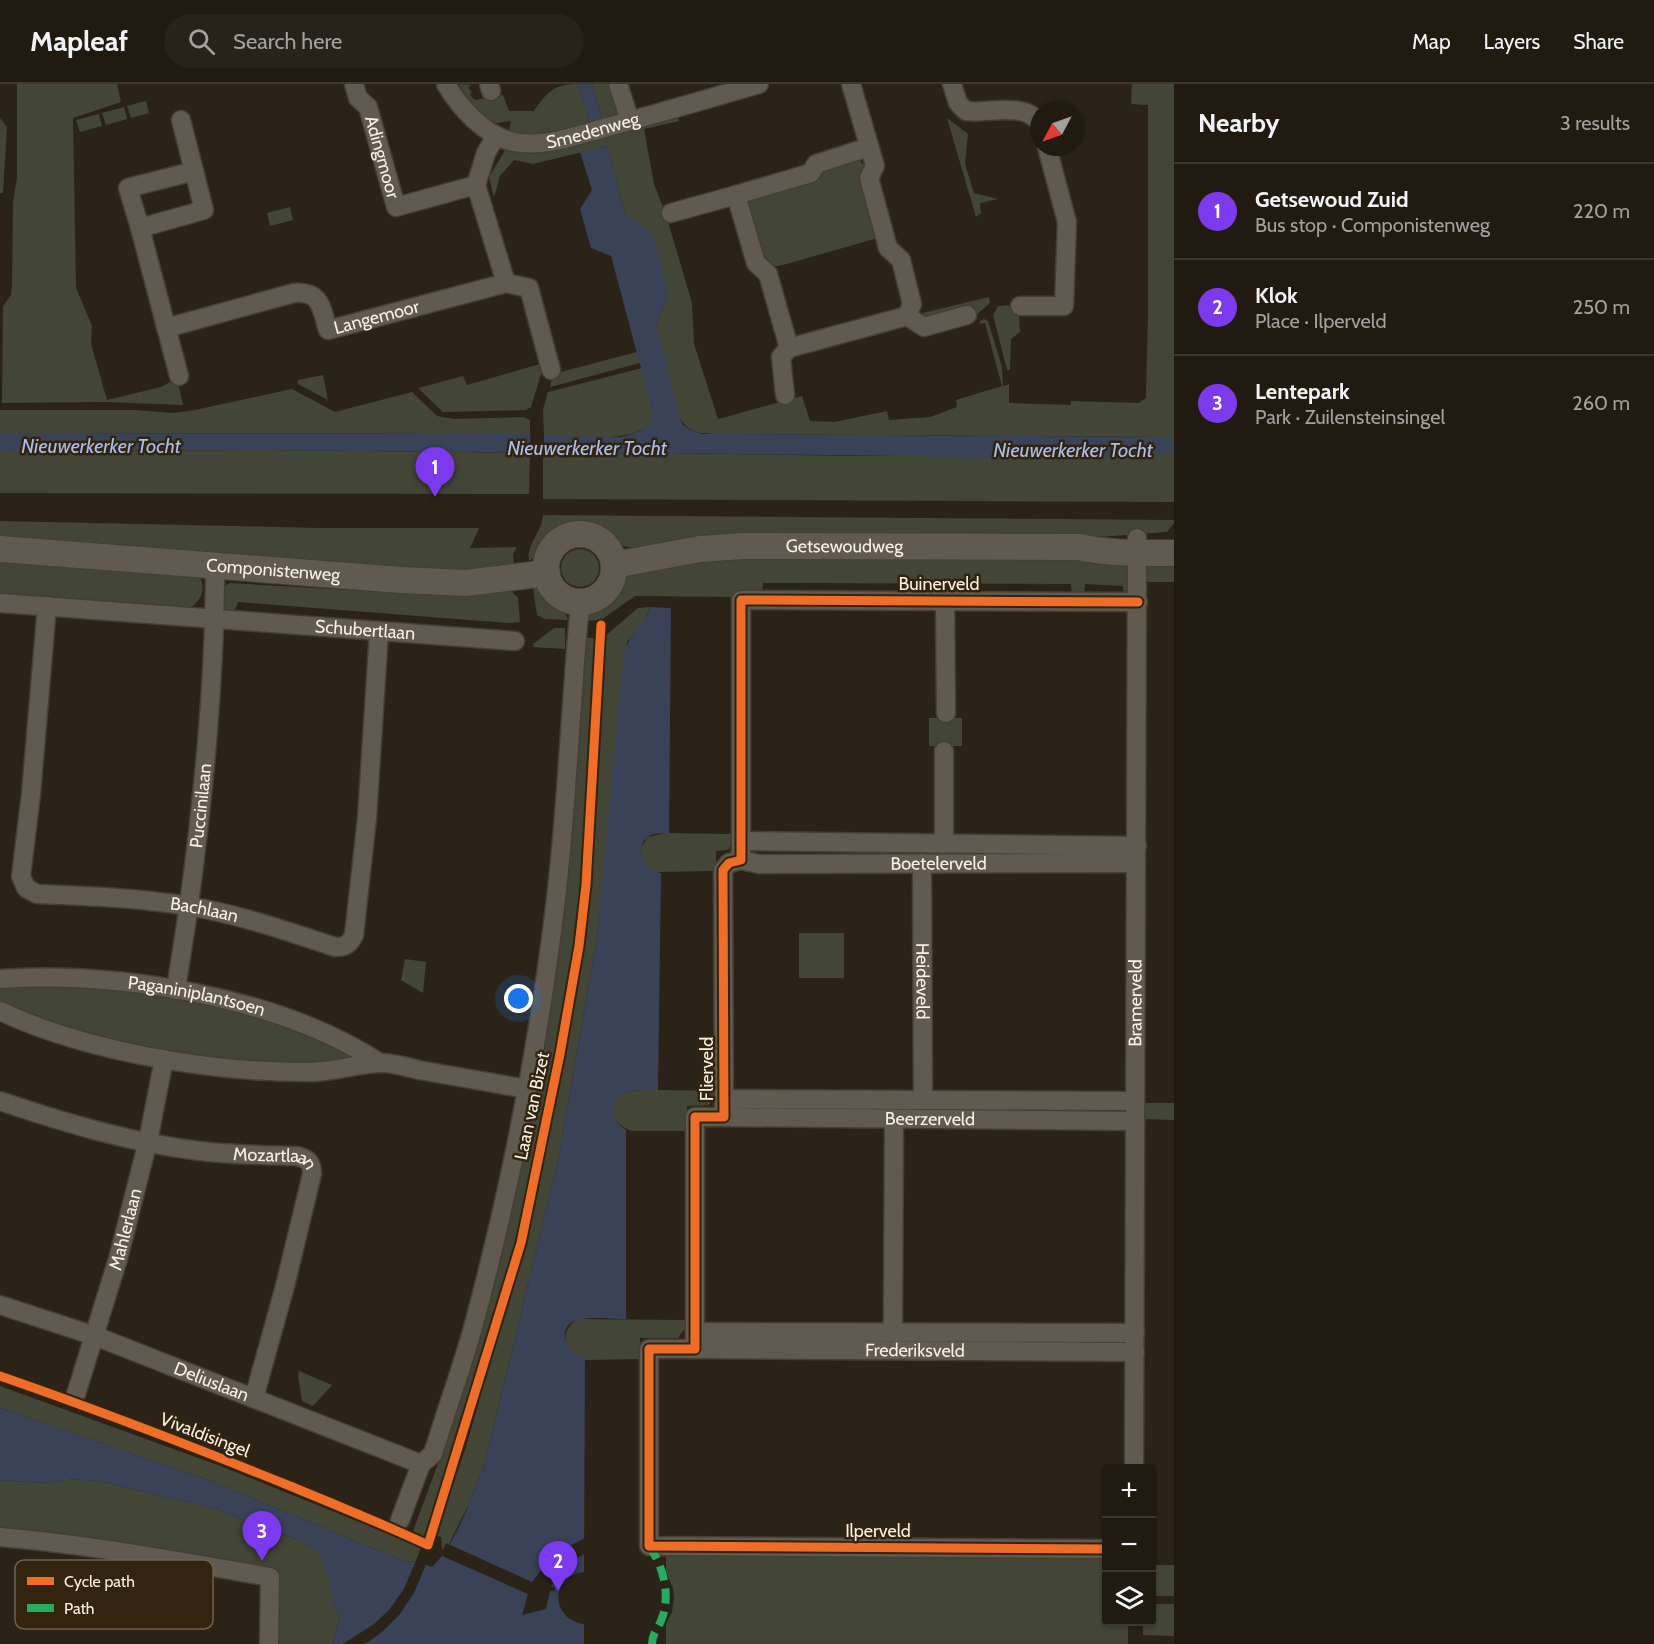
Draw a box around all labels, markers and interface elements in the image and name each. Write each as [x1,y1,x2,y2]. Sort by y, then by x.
search box [164,14,584,68]
text: Mapleaf [30,24,128,58]
icon: search [185,25,218,58]
text: Search here [233,28,342,55]
text: Map [1412,29,1451,54]
text: Layers [1484,29,1540,54]
text: Share [1573,29,1624,54]
north arrow [1030,102,1084,156]
text: Nearby [1198,107,1279,139]
street label: Smedenweg [544,108,643,153]
text: 3 results [1560,111,1630,135]
street label: Adingmoor [360,113,404,201]
text: Getsewoud Zuid [1255,186,1408,213]
text: 1 [1214,199,1221,223]
text: 220 m [1573,199,1630,223]
text: Bus stop · Componistenweg [1255,213,1490,237]
text: Klok [1255,282,1298,309]
street label: Langemoor [331,295,422,339]
text: 2 [1212,295,1223,319]
text: 250 m [1573,295,1630,319]
text: Place · Ilperveld [1255,309,1387,333]
text: Lentepark [1255,378,1350,405]
text: 3 [1212,391,1223,415]
text: 260 m [1572,391,1630,415]
text: Park · Zuilensteinsingel [1255,405,1445,429]
water label: Nieuwerkerker Tocht [21,434,182,458]
water label: Nieuwerkerker Tocht [507,436,668,460]
water label: Nieuwerkerker Tocht [993,438,1154,462]
pin: 1 [416,448,454,497]
street label: Getsewoudweg [786,535,904,557]
street label: Componistenweg [205,554,342,586]
street label: Buinerveld [899,573,979,595]
street label: Schubertlaan [314,615,416,645]
street label: Puccinilaan [185,762,216,849]
street label: Boetelerveld [890,852,987,875]
street label: Bachlaan [169,892,241,927]
street label: Heideveld [911,943,934,1019]
street label: Bramerveld [1124,959,1147,1047]
street label: Paganiniplantsoen [127,971,268,1021]
your location [504,984,533,1013]
street label: Flierveld [696,1037,718,1101]
street label: Laan van Bizet [510,1050,554,1162]
street label: Beerzerveld [885,1108,975,1130]
street label: Mozartlaan [232,1143,322,1173]
street label: Mahlerlaan [104,1186,147,1273]
street label: Frederiksveld [865,1339,965,1362]
street label: Deliuslaan [171,1357,252,1406]
street label: Vivaldisingel [157,1408,254,1463]
map controls [1102,1464,1156,1626]
button: + [1102,1464,1156,1518]
pin: 3 [242,1512,282,1561]
button: − [1102,1518,1156,1572]
street label: Ilperveld [845,1520,911,1542]
pin: 2 [538,1542,578,1591]
legend [15,1560,213,1629]
text: Cycle path [64,1572,135,1591]
button: layers [1102,1572,1156,1626]
text: Path [64,1599,95,1618]

